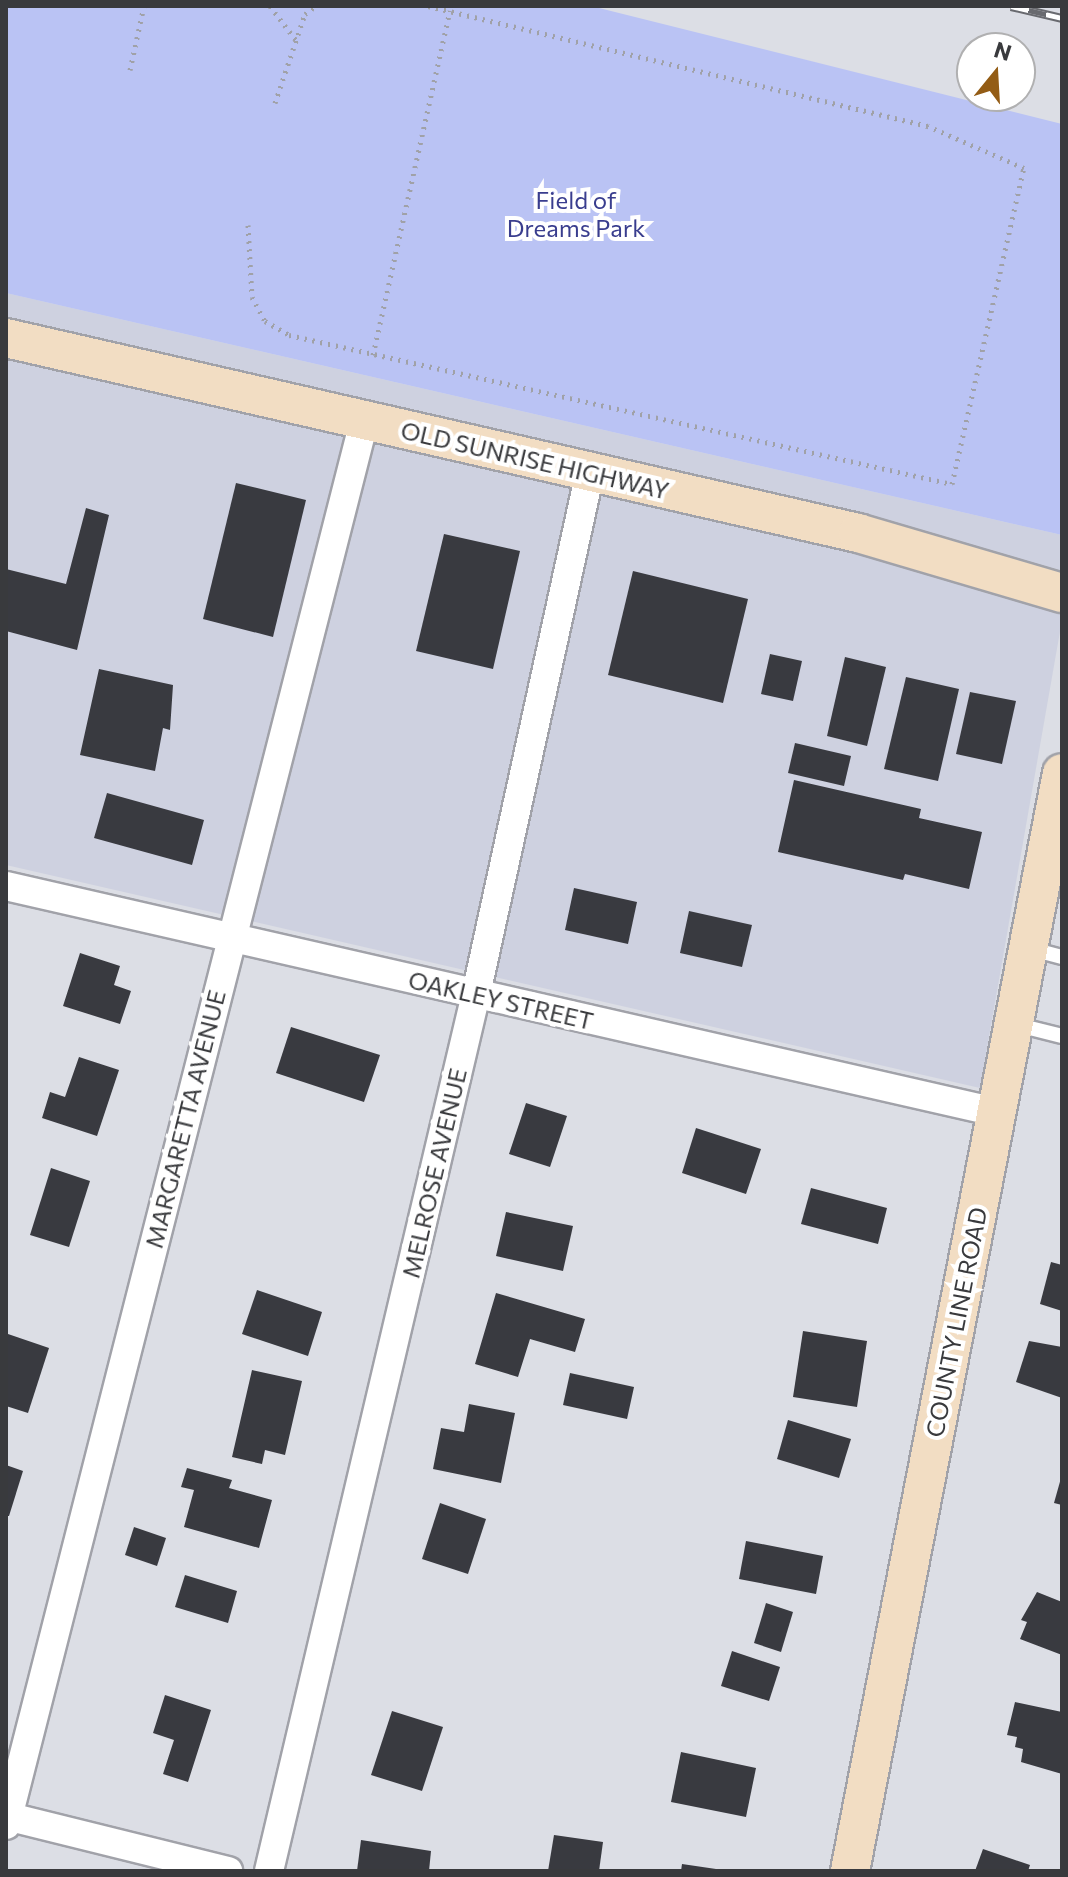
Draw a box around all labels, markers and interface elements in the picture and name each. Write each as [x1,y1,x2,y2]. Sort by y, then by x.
north arrow [956,32,1036,112]
text: N [991,35,1015,66]
park label: Field of Dreams Park [507,186,645,242]
street label: OLD SUNRISE HIGHWAY [398,415,672,505]
street label: OAKLEY STREET [406,965,596,1035]
street label: MARGARETTA AVENUE [139,987,231,1251]
street label: MELROSE AVENUE [396,1065,472,1281]
street label: COUNTY LINE ROAD [920,1205,992,1439]

